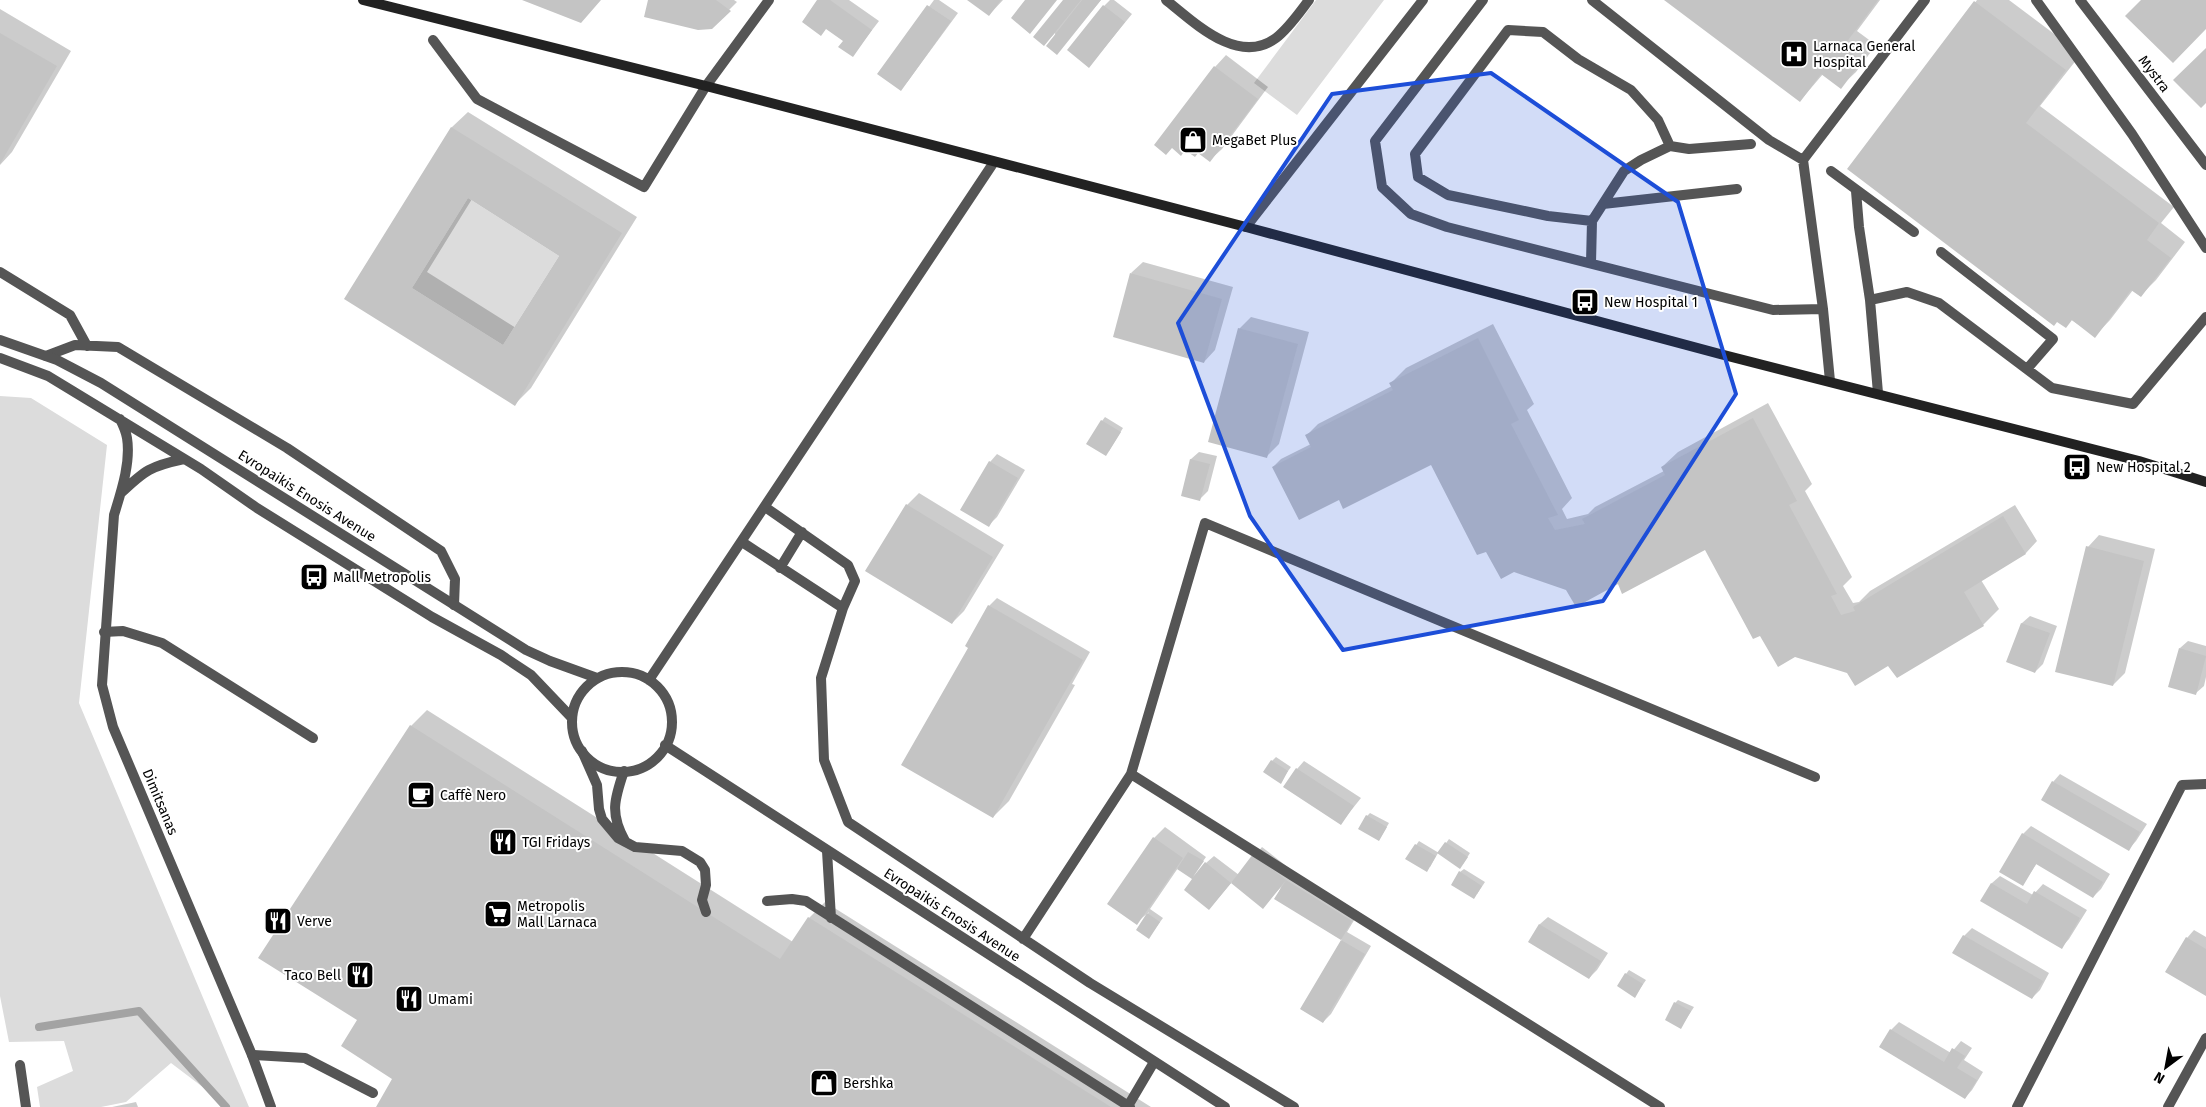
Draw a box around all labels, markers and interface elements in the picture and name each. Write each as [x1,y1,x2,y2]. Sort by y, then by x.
place label: Larnaca General Hospital [1813,38,1915,71]
hospital icon: Larnaca General Hospital [1779,39,1809,69]
street label: Mystra [2135,52,2173,96]
shop icon: MegaBet Plus [1178,125,1208,155]
place label: MegaBet Plus [1212,132,1297,149]
bus stop icon: New Hospital 1 [1570,287,1600,317]
place label: New Hospital 1 [1604,294,1698,311]
street label: Evropaikis Enosis Avenue [235,447,379,545]
bus stop icon: New Hospital 2 [2062,452,2092,482]
place label: New Hospital 2 [2096,459,2191,476]
bus stop icon: Mall Metropolis [299,562,329,592]
place label: Mall Metropolis [333,569,432,586]
street label: Dimitsanas [138,766,182,838]
cafe icon: Caffè Nero [406,780,436,810]
place label: Caffè Nero [440,787,506,804]
restaurant icon: TGI Fridays [488,827,518,857]
place label: TGI Fridays [522,834,591,851]
street label: Evropaikis Enosis Avenue [881,864,1023,966]
place label: Metropolis Mall Larnaca [517,898,597,931]
supermarket icon: Metropolis Mall Larnaca [483,899,513,929]
restaurant icon: Verve [263,906,293,936]
place label: Verve [297,913,332,930]
restaurant icon: Taco Bell [345,960,375,990]
place label: Taco Bell [284,967,341,984]
restaurant icon: Umami [394,984,424,1014]
place label: Umami [428,991,473,1008]
north arrow [2141,1042,2191,1092]
shop icon: Bershka [809,1068,839,1098]
text: N [2151,1068,2168,1087]
place label: Bershka [843,1075,894,1092]

